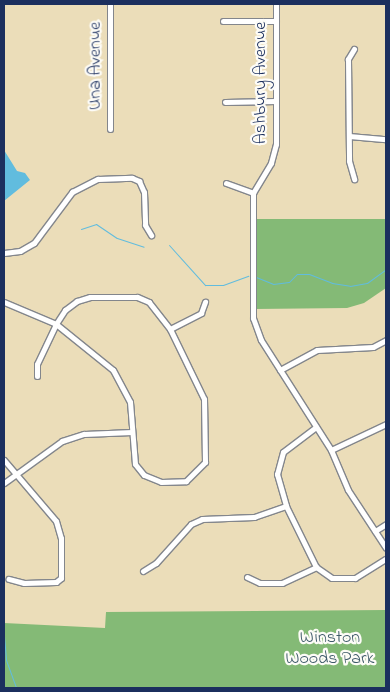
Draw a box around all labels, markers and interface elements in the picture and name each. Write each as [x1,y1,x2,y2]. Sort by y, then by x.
street label: Una Avenue [85,22,107,110]
street label: Ashbury Avenue [250,22,272,144]
park label: Winston Woods Park [286,628,374,670]

